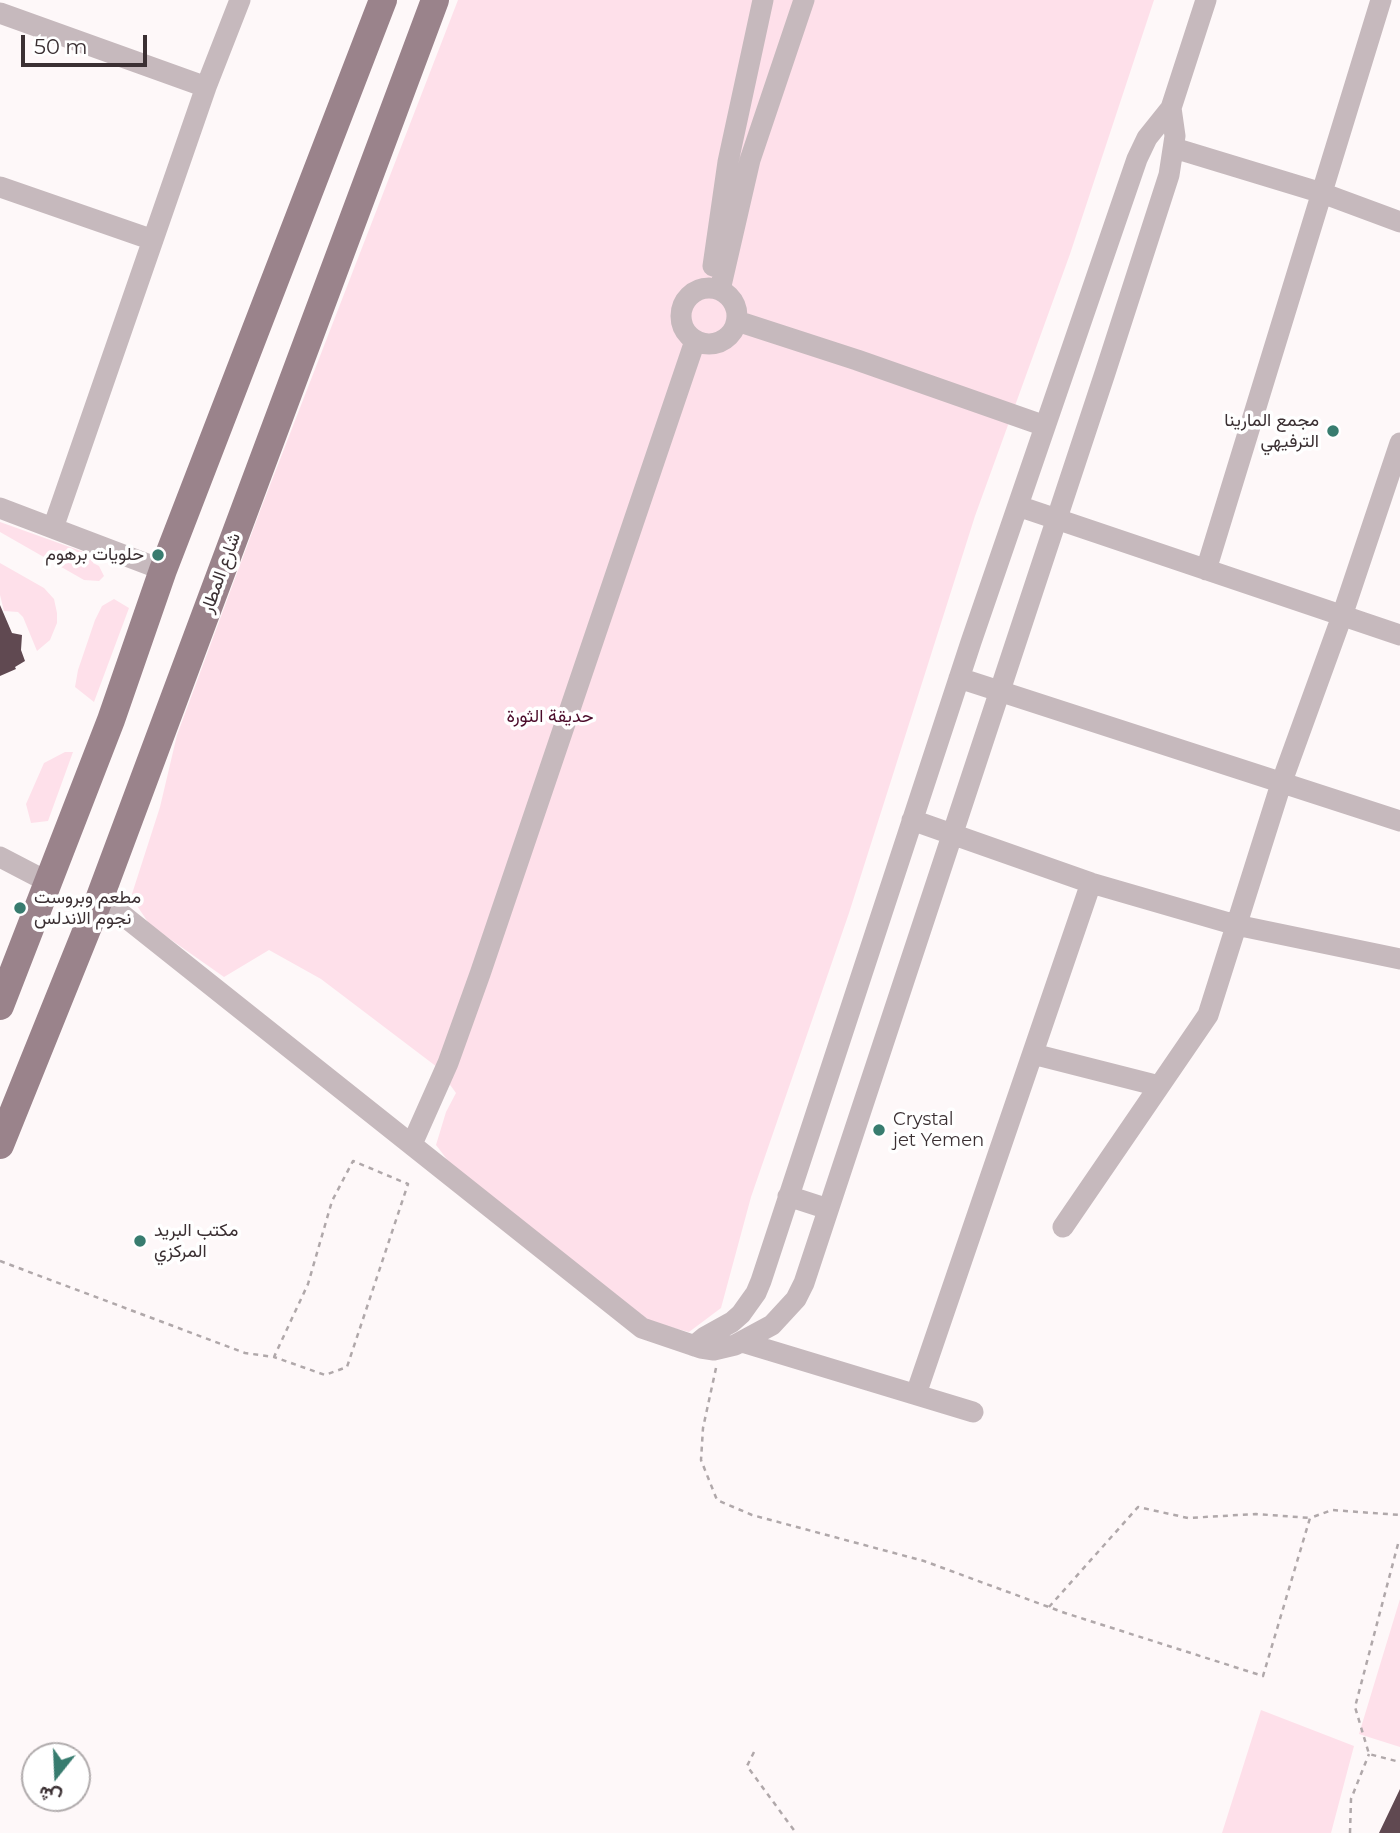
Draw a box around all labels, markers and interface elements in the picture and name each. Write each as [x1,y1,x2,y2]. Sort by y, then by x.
scale bar [24,21,150,65]
text: 50 m [34,34,88,59]
place label: مجمع المارينا الترفيهي [1224,410,1319,452]
marker: مجمع المارينا الترفيهي [1325,423,1341,439]
street label: شارع المطار [197,530,245,616]
place label: حلويات برهوم [45,544,144,566]
marker: حلويات برهوم [150,547,166,563]
park label: حديقة الثورة [506,706,594,728]
place label: مطعم وبروست نجوم الاندلس [34,887,141,930]
marker: مطعم وبروست نجوم الاندلس [12,900,28,916]
place label: Crystal jet Yemen [893,1109,984,1152]
marker: Crystal jet Yemen [871,1122,887,1138]
place label: مكتب البريد المركزي [154,1220,238,1262]
marker: مكتب البريد المركزي [132,1233,148,1249]
north arrow [21,1742,91,1812]
text: ش [36,1781,64,1810]

